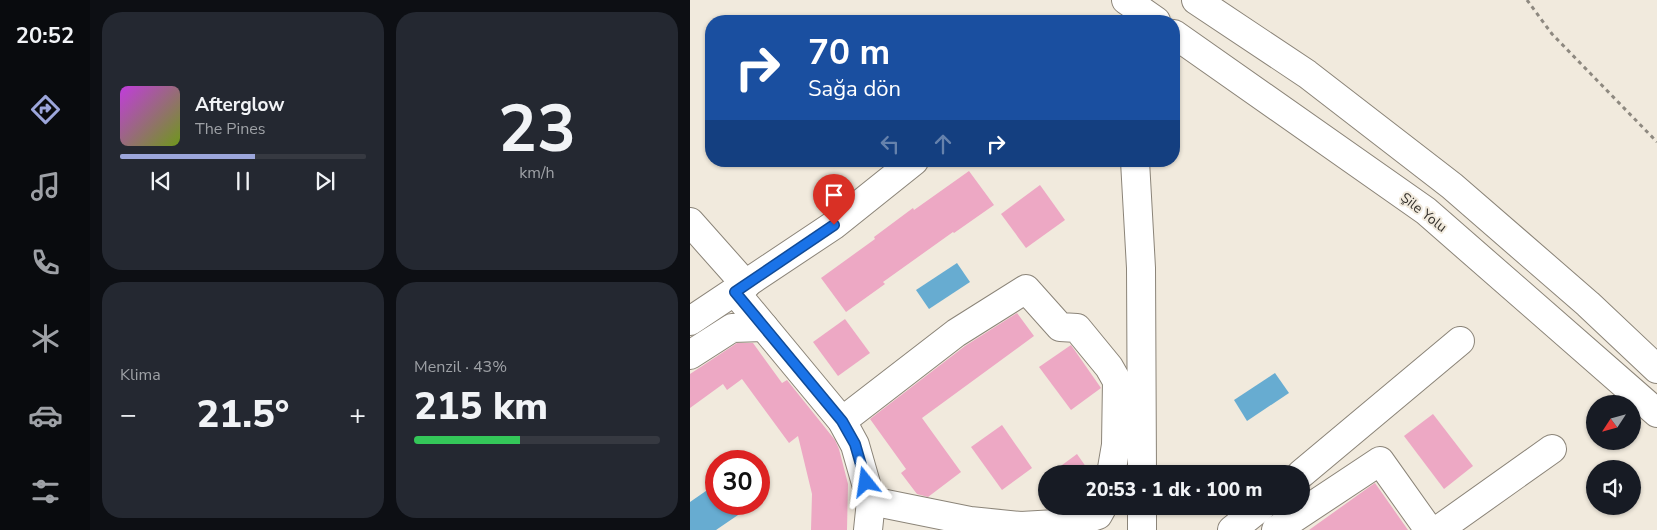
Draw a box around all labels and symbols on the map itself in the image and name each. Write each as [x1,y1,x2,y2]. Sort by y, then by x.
pin [813,174,855,225]
street label: Şile Yolu [1397,188,1451,237]
north arrow [1586,395,1641,450]
speed limit sign: 30 [705,450,770,515]
position arrow [839,455,891,507]

